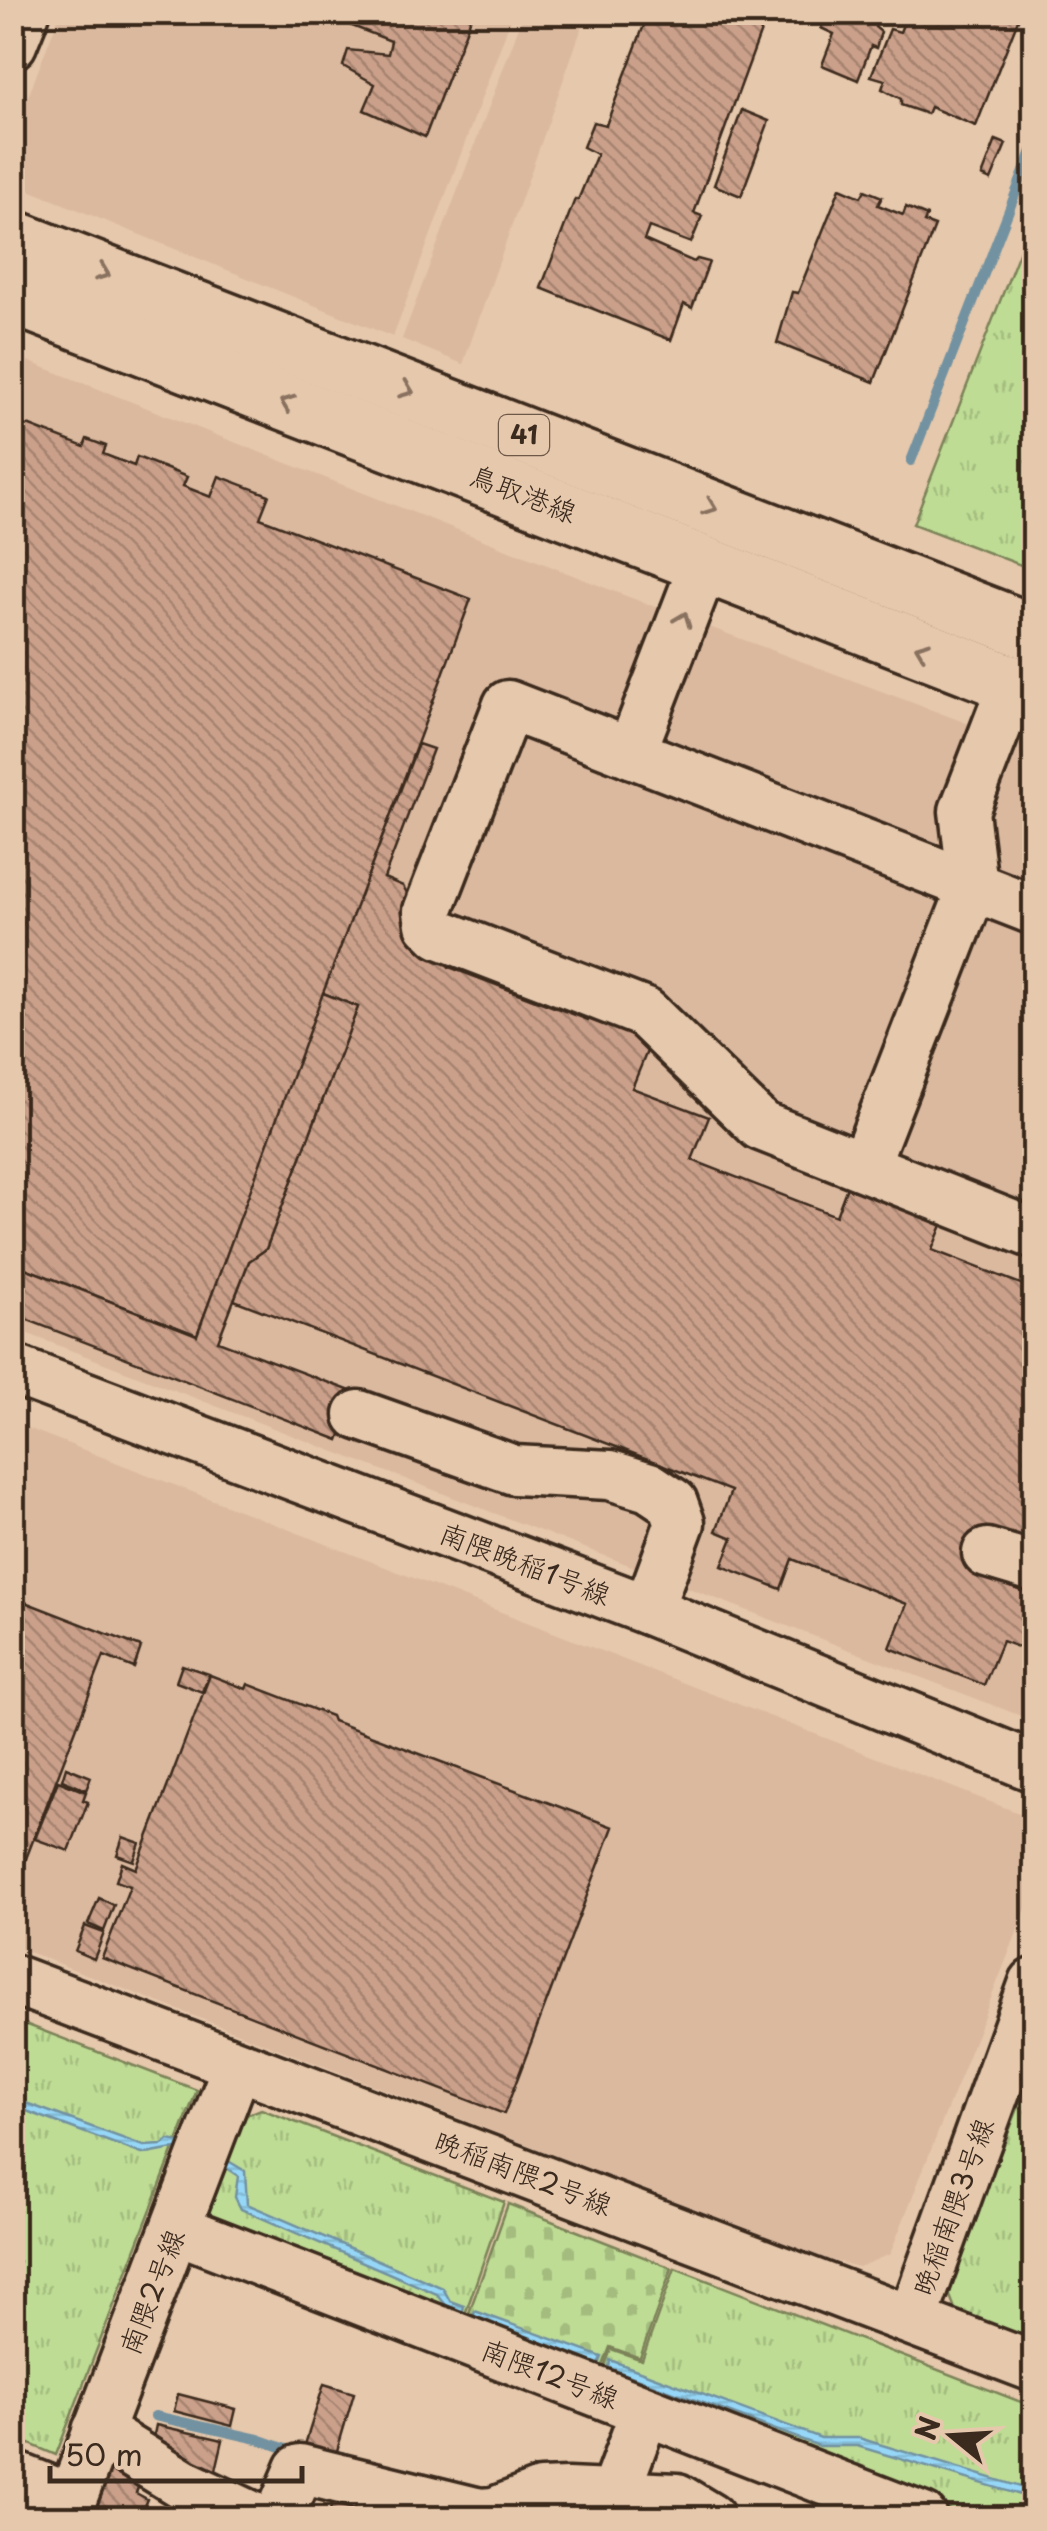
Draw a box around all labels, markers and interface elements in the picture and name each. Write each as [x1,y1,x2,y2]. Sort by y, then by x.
one-way arrow [94,262,111,282]
one-way arrow [397,379,414,399]
one-way arrow [279,394,297,414]
road number: 41 [499,415,549,455]
street label: 鳥取港線 [464,452,584,533]
one-way arrow [700,496,718,516]
one-way arrow [672,611,692,628]
one-way arrow [915,640,932,661]
street label: 南隈晩稲1号線 [434,1510,618,1615]
street label: 晩稲南隈3号線 [899,2112,1004,2301]
street label: 晩稲南隈2号線 [428,2118,619,2225]
street label: 南隈2号線 [107,2222,194,2361]
street label: 南隈12号線 [475,2327,626,2419]
north arrow [902,2386,1002,2486]
text: N [903,2411,951,2445]
scale bar [50,2421,302,2483]
text: 50 m [65,2431,143,2476]

